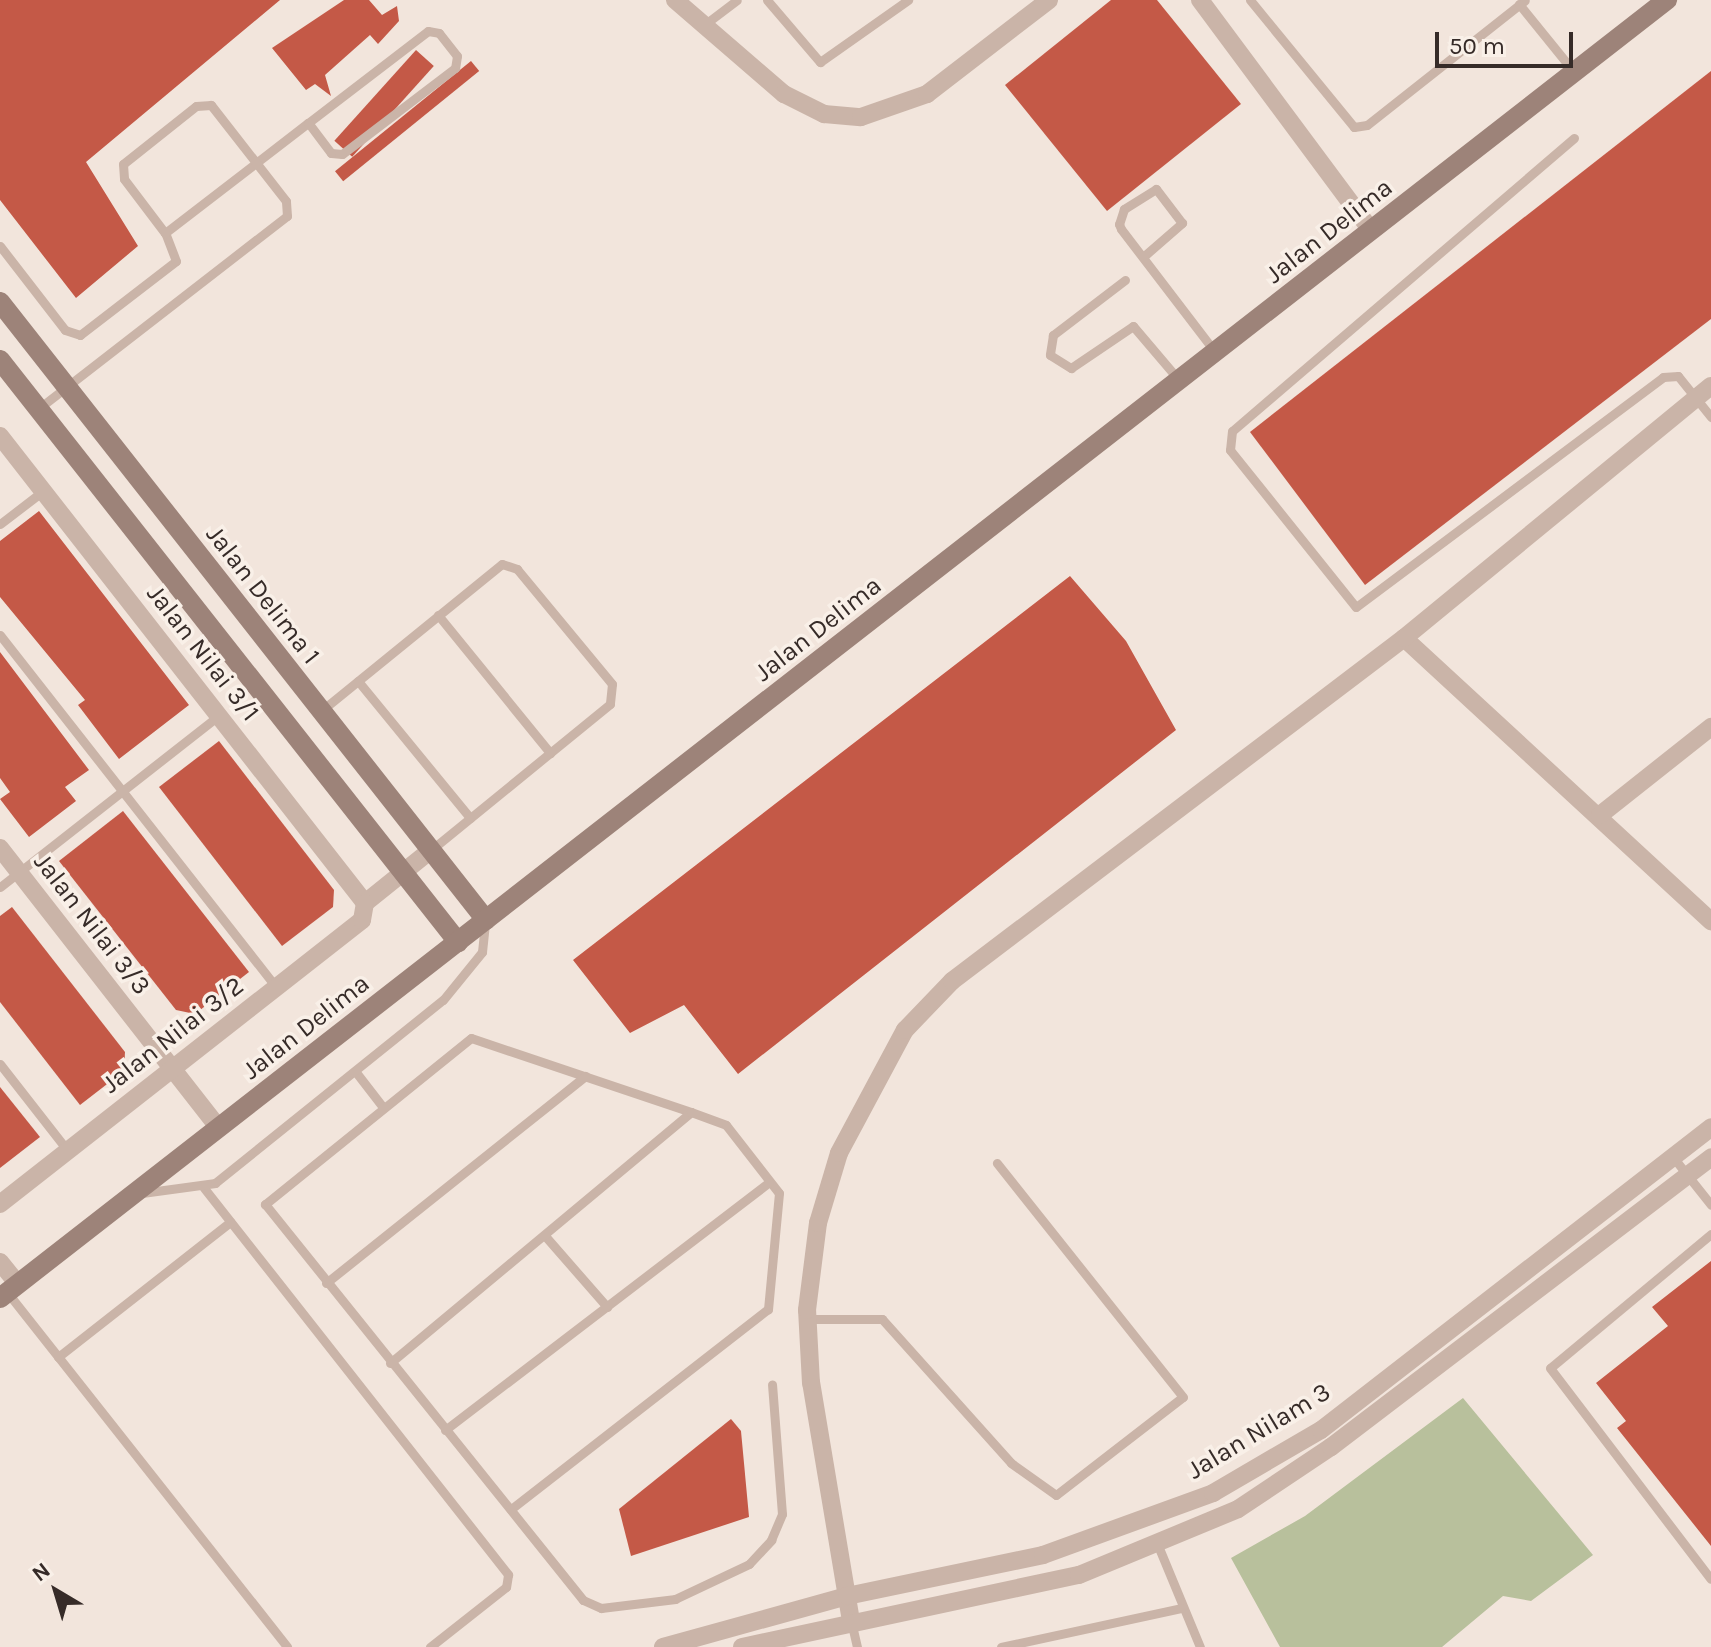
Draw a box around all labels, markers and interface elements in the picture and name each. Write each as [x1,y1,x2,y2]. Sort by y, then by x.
scale bar [1439,16,1577,66]
text: 50 m [1449,32,1505,60]
street label: Jalan Delima [1259,172,1399,290]
street label: Jalan Delima 1 [199,520,327,670]
street label: Jalan Delima [748,570,888,688]
street label: Jalan Nilai 3/1 [140,579,266,727]
street label: Jalan Nilai 3/3 [27,847,157,1001]
street label: Jalan Delima [236,968,376,1086]
street label: Jalan Nilai 3/2 [96,970,250,1100]
street label: Jalan Nilam 3 [1182,1376,1336,1486]
north arrow [16,1551,96,1631]
text: N [27,1557,55,1587]

